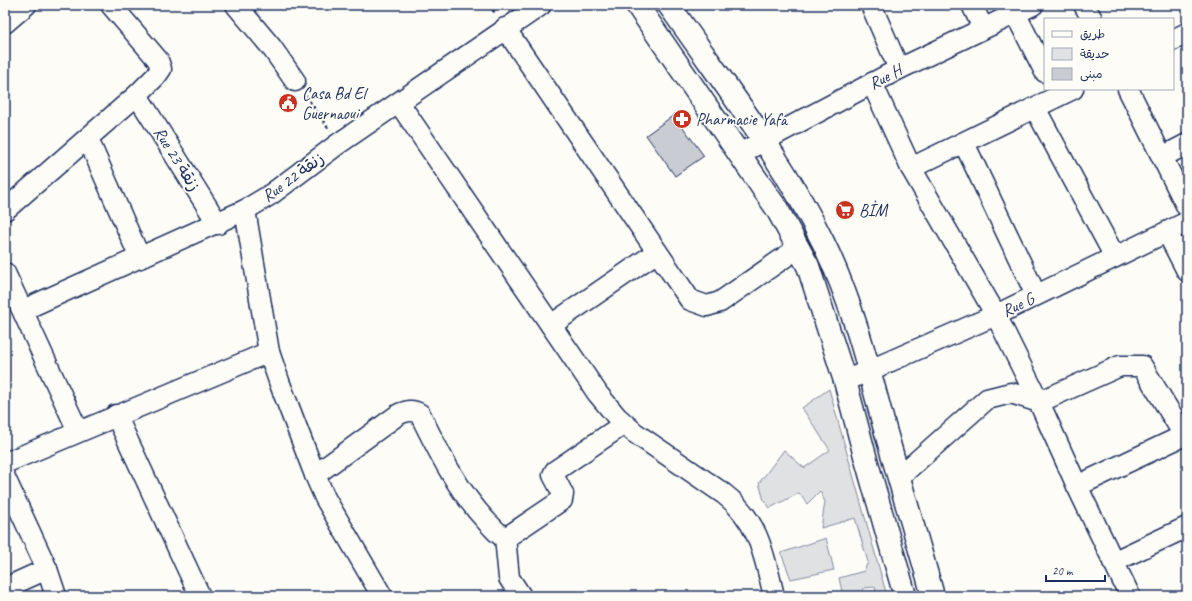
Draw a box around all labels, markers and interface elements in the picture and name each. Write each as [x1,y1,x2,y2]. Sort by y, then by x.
legend [1044,18,1174,90]
text: طريق [1080,26,1105,42]
text: حديقة [1080,46,1109,62]
street label: Rue H [865,58,907,94]
text: مبنى [1080,66,1103,82]
place label: Casa Bd El Guernaoui [302,83,369,124]
public building icon: Casa Bd El Guernaoui [277,92,299,114]
pharmacy icon: Pharmacie Yafa [671,108,693,130]
place label: Pharmacie Yafa [696,109,789,130]
street label: Rue 23 زنقة [149,123,205,195]
street label: Rue 22 زنقة [258,147,328,207]
supermarket icon: BİM [834,199,856,221]
place label: BİM [859,200,889,221]
street label: Rue G [998,287,1039,321]
scale bar [1046,557,1105,583]
text: 20 m [1052,563,1074,579]

